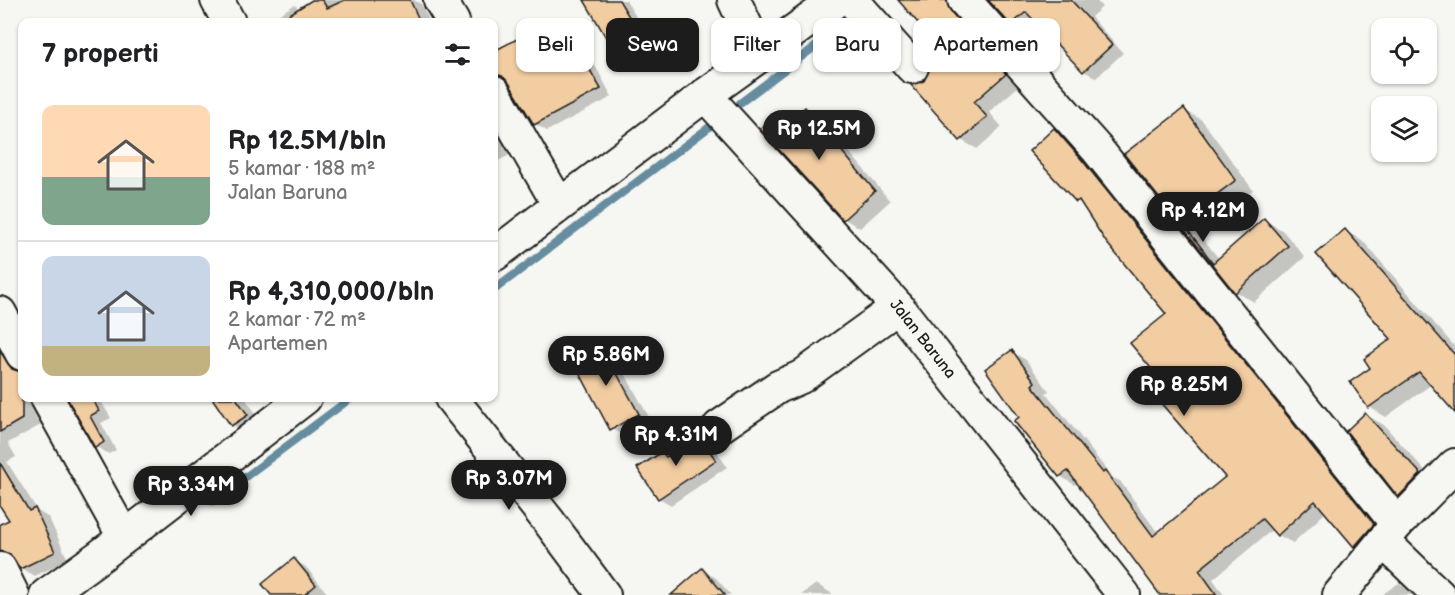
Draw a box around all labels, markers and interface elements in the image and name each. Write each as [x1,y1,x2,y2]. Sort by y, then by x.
chip: Beli [516,18,594,72]
chip: Sewa [606,18,699,72]
chip: Filter [711,18,801,72]
chip: Baru [813,18,901,72]
chip: Apartemen [913,18,1060,72]
map controls [1371,18,1437,162]
button: locate [1371,18,1437,84]
icon: filters [441,38,474,71]
text: 7 properti [42,39,159,70]
button: layers [1371,96,1437,162]
pin: Rp 12.5M [757,110,881,161]
text: Rp 12.5M [777,117,861,141]
text: Rp 12.5M/bln [228,126,386,157]
icon: home [90,129,162,201]
text: 5 kamar · 188 m² [228,157,375,181]
text: Jalan Baruna [228,181,348,205]
pin: Rp 4.12M [1141,192,1265,243]
text: Rp 4.12M [1161,199,1245,223]
text: Rp 4,310,000/bln [228,277,434,308]
icon: home [90,280,162,352]
street label: Jalan Baruna [886,295,960,382]
text: 2 kamar · 72 m² [228,308,366,332]
text: Apartemen [228,332,328,356]
pin: Rp 5.86M [544,336,668,387]
text: Rp 5.86M [562,343,650,367]
pin: Rp 8.25M [1122,366,1246,417]
text: Rp 8.25M [1140,373,1228,397]
pin: Rp 4.31M [614,416,738,467]
text: Rp 4.31M [634,423,718,447]
pin: Rp 3.07M [447,460,571,511]
pin: Rp 3.34M [129,466,253,517]
text: Rp 3.07M [465,467,553,491]
text: Rp 3.34M [147,473,235,497]

